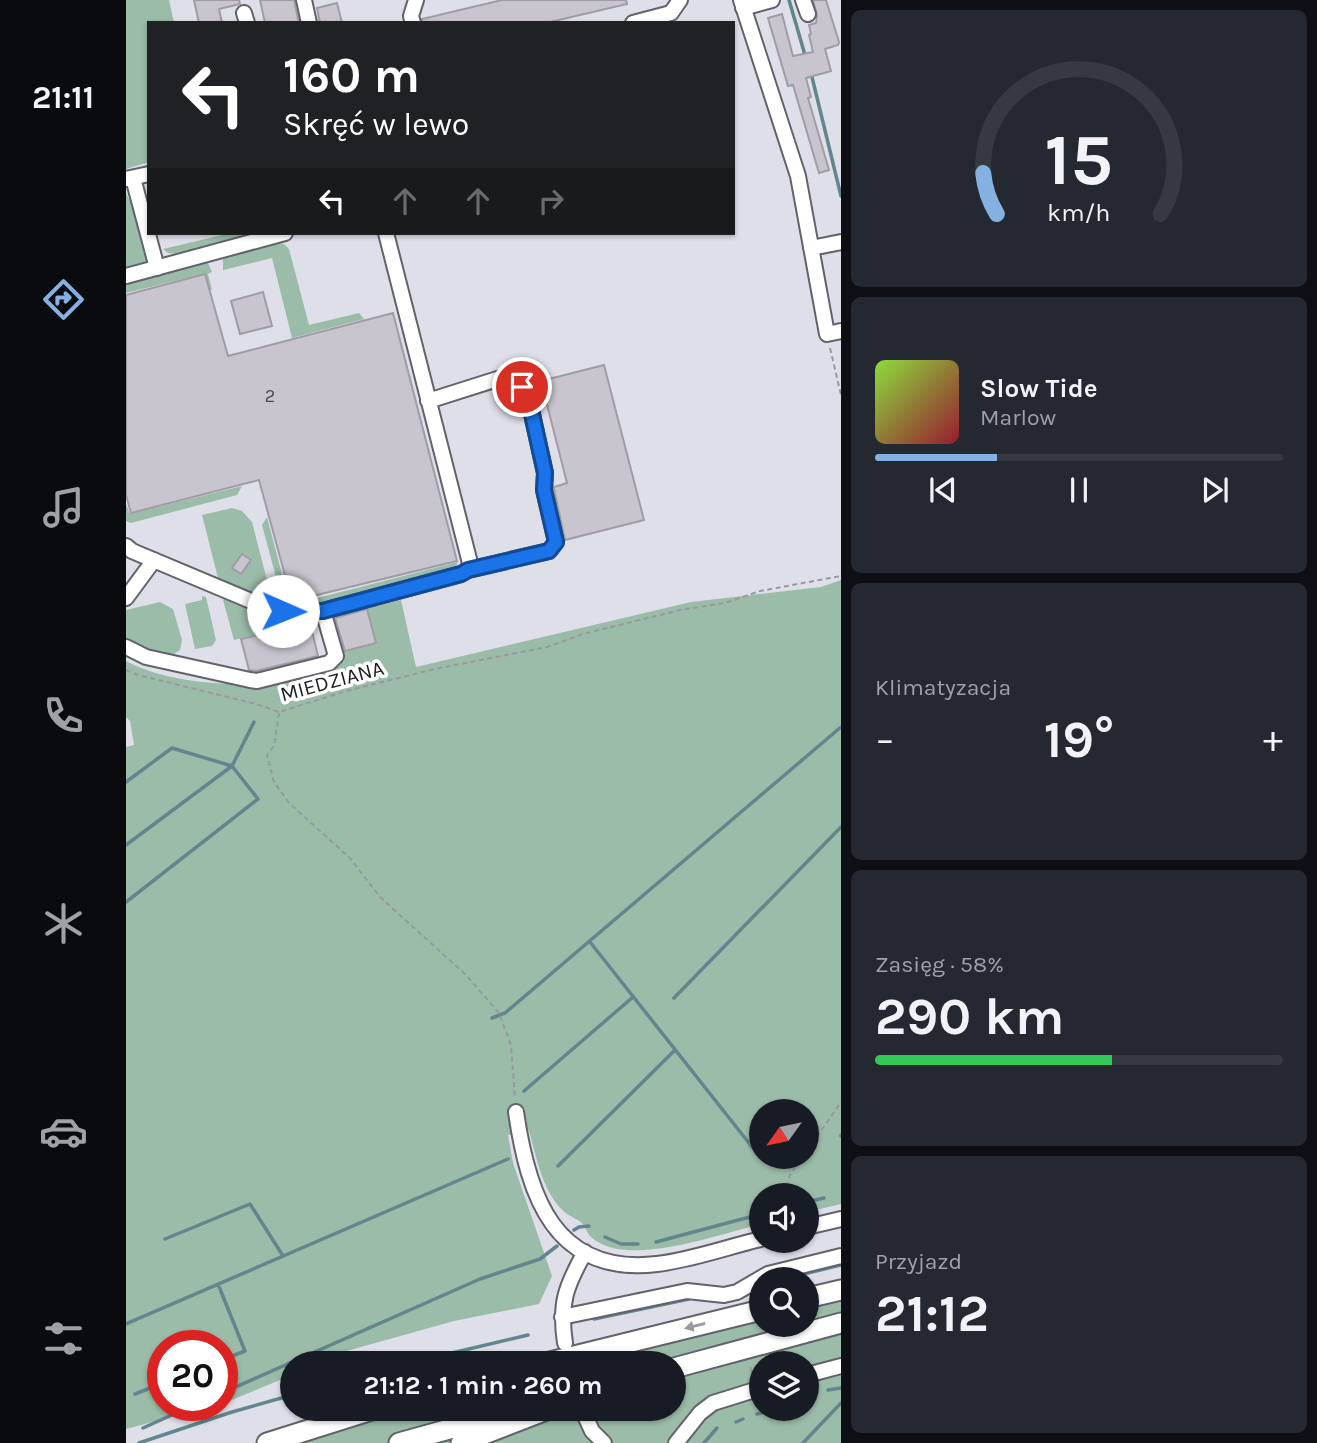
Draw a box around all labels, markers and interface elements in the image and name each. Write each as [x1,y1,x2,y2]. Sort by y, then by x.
text: 160 m [283,47,420,104]
icon: left [168,49,259,140]
text: 21:11 [32,79,94,116]
text: Skręć w lewo [283,106,469,143]
text: 15 [1045,118,1113,203]
icon: left [313,182,351,220]
icon: ahead [386,182,424,220]
icon: ahead [459,182,497,220]
icon: right [532,182,570,220]
text: km/h [1047,198,1111,227]
icon: directions [39,275,88,324]
pin [492,357,552,417]
icon: arrive [503,368,541,406]
text: Slow Tide [980,373,1098,404]
house number: 2 [265,385,275,407]
text: Marlow [980,404,1056,431]
icon: previous [924,471,962,509]
icon: pause [1060,471,1098,509]
icon: next [1196,471,1234,509]
icon: music [39,483,88,532]
position arrow [246,574,320,648]
street label: MIEDZIANA [278,656,386,706]
text: Klimatyzacja [875,674,1011,701]
icon: phone [39,691,88,740]
text: 19° [1044,709,1114,770]
text: − [875,717,895,762]
text: + [1263,717,1283,762]
icon: climate [39,899,88,948]
text: Zasięg · 58% [875,951,1004,978]
text: 290 km [875,986,1064,1047]
north arrow [749,1099,819,1169]
map controls [749,1099,819,1421]
icon: car [39,1107,88,1156]
button: sound [749,1183,819,1253]
text: Przyjazd [875,1248,962,1275]
button: search [749,1267,819,1337]
text: 21:12 [875,1283,989,1344]
icon: filters [39,1314,88,1363]
one-way arrow [684,1321,706,1332]
speed limit sign: 20 [147,1330,238,1421]
button: layers [749,1351,819,1421]
text: 21:12 · 1 min · 260 m [364,1370,602,1401]

